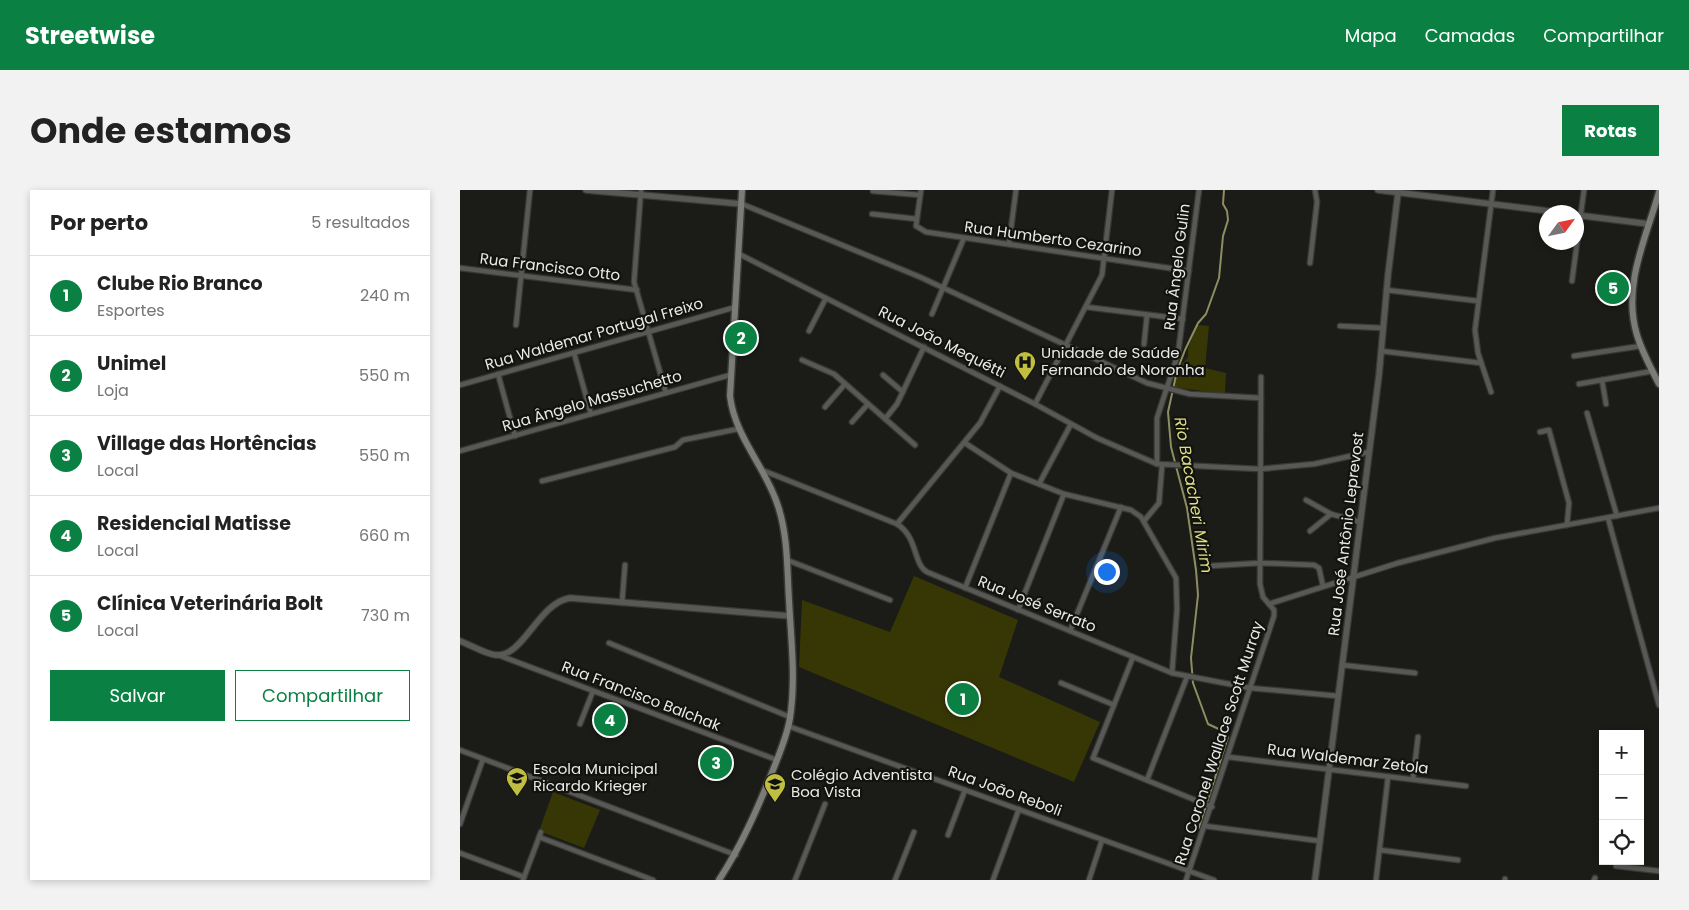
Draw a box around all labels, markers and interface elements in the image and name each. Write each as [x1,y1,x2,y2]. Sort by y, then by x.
text: Streetwise [25,19,155,52]
text: Mapa [1345,23,1397,48]
text: Camadas [1425,23,1515,48]
text: Compartilhar [1543,23,1664,48]
button: Rotas [1562,105,1659,156]
text: Onde estamos [30,106,292,155]
street label: Rua Ângelo Gulin [1158,202,1195,332]
north arrow [1539,205,1584,250]
text: Por perto [50,208,148,237]
text: 5 resultados [311,211,410,234]
street label: Rua Humberto Cezarino [963,216,1143,261]
street label: Rua Francisco Otto [479,247,622,286]
pin: 5 [1597,269,1629,307]
text: Clube Rio Branco [97,270,263,297]
text: 1 [63,284,69,307]
text: 240 m [360,284,410,307]
street label: Rua Waldemar Portugal Freixo [482,292,705,375]
text: Esportes [97,299,165,322]
street label: Rua João Mequétti [875,300,1009,383]
pin: 2 [725,319,757,357]
place label: Unidade de Saúde Fernando de Noronha [1041,342,1205,380]
text: Unimel [97,350,166,377]
hospital icon: Unidade de Saúde Fernando de Noronha [1013,350,1037,381]
text: 2 [61,364,71,387]
text: 550 m [359,364,410,387]
street label: Rua Ângelo Massuchetto [499,365,684,436]
text: Loja [97,379,129,402]
water label: Rio Bacacheri Mirim [1168,415,1219,575]
text: Village das Hortências [97,430,317,457]
street label: Rua José Antônio Leprevost [1323,431,1368,637]
text: 3 [61,444,71,467]
text: 550 m [359,444,410,467]
text: Local [97,459,139,482]
text: Residencial Matisse [97,510,291,537]
text: 4 [61,524,71,547]
text: 660 m [359,524,410,547]
text: Local [97,539,139,562]
your location [1094,559,1120,585]
street label: Rua José Serrato [975,570,1100,637]
text: Clínica Veterinária Bolt [97,590,323,617]
text: 5 [61,604,71,627]
text: 730 m [361,604,410,627]
street label: Rua Coronel Wallace Scott Murray [1169,618,1268,867]
text: Local [97,619,139,642]
street label: Rua Francisco Balchak [559,656,724,736]
button: Salvar [50,670,225,721]
button: Compartilhar [235,670,410,721]
pin: 1 [947,680,979,718]
pin: 4 [594,701,626,739]
map controls [1599,730,1644,865]
button: + [1599,730,1644,775]
street label: Rua Waldemar Zetola [1266,738,1430,779]
pin: 3 [700,744,732,782]
place label: Escola Municipal Ricardo Krieger [533,758,658,796]
street label: Rua João Reboli [945,760,1065,821]
place label: Colégio Adventista Boa Vista [791,764,933,802]
school or university icon: Escola Municipal Ricardo Krieger [505,766,529,797]
school or university icon: Colégio Adventista Boa Vista [763,772,787,803]
button: − [1599,775,1644,820]
button: locate [1599,820,1644,865]

